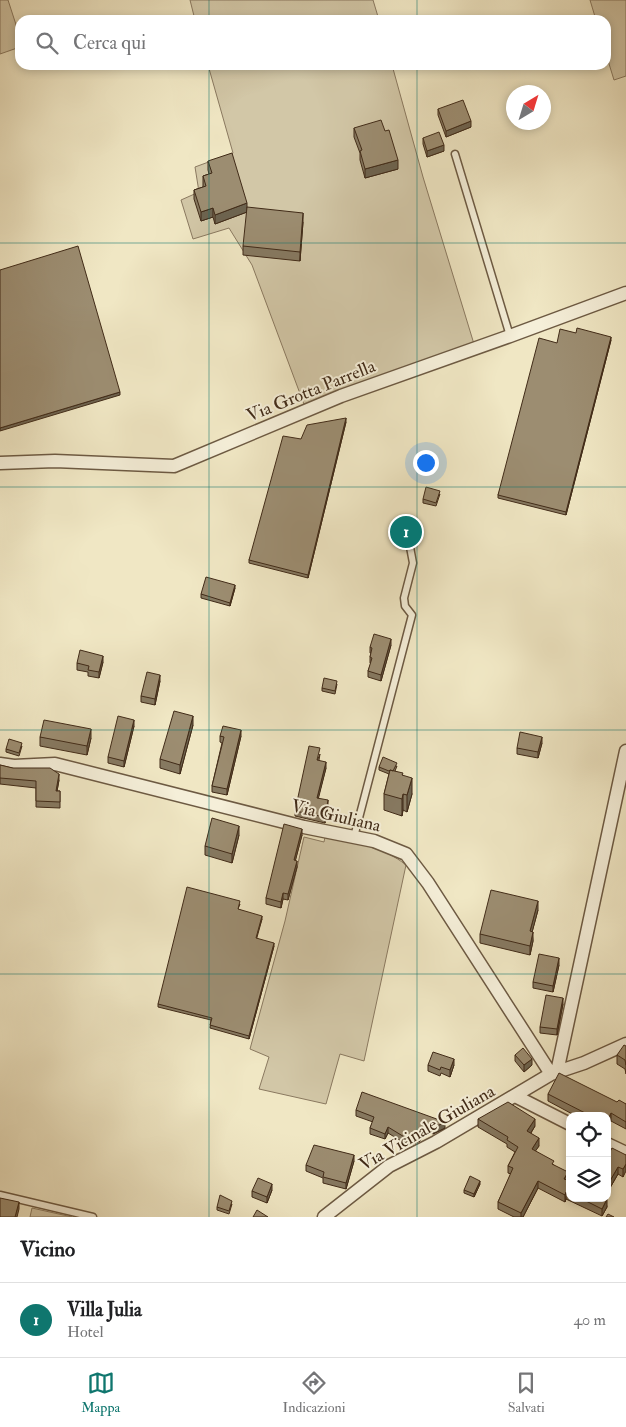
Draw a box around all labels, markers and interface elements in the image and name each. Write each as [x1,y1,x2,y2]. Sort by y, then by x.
search box [15,15,611,70]
icon: search [33,29,61,57]
text: Cerca qui [73,31,146,55]
north arrow [506,85,551,130]
street label: Via Grotta Parrella [243,354,379,427]
your location [413,450,439,476]
pin: 1 [390,513,422,551]
street label: Via Giuliana [289,795,384,838]
street label: Via Vicinale Giuliana [355,1079,500,1176]
map controls [566,1112,611,1202]
button: locate [566,1112,611,1157]
button: layers [566,1157,611,1202]
text: Vicino [20,1236,75,1263]
text: Villa Julia [67,1298,142,1322]
text: 1 [33,1310,39,1330]
text: 40 m [573,1310,606,1330]
text: Hotel [67,1322,104,1342]
tab: Mappa [81,1369,120,1416]
tab: Indicazioni [283,1369,345,1416]
tab: Salvati [508,1369,545,1416]

